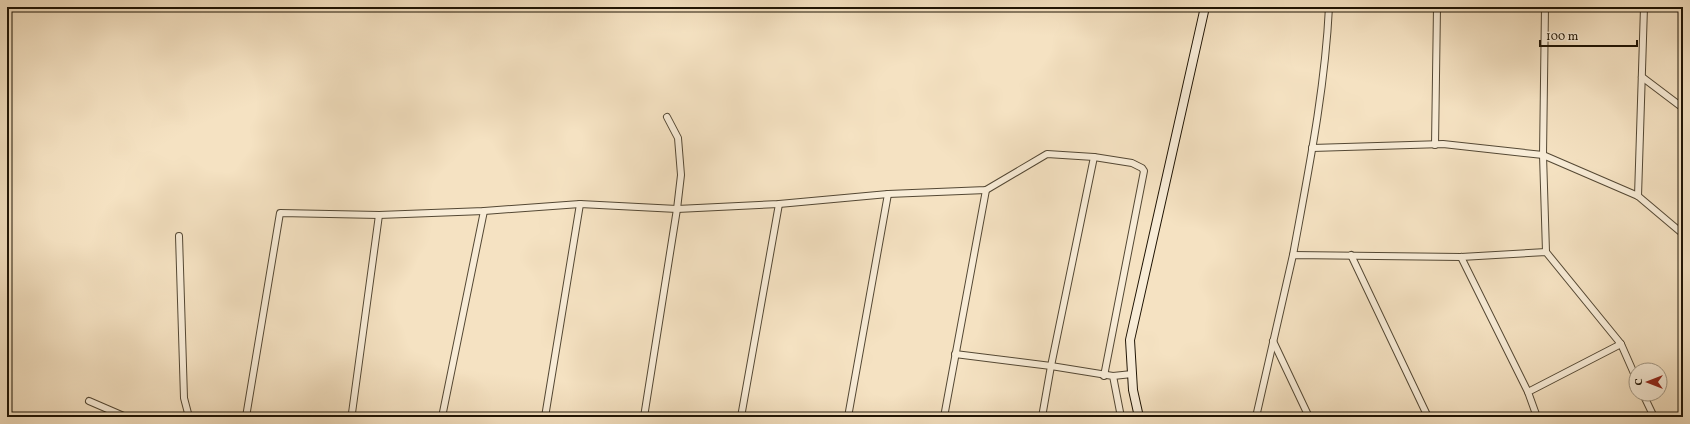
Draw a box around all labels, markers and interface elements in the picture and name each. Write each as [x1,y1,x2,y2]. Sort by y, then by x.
scale bar [1540,22,1637,48]
text: 100 m [1546,29,1579,45]
north arrow [1628,362,1668,402]
text: С [1632,378,1647,386]

